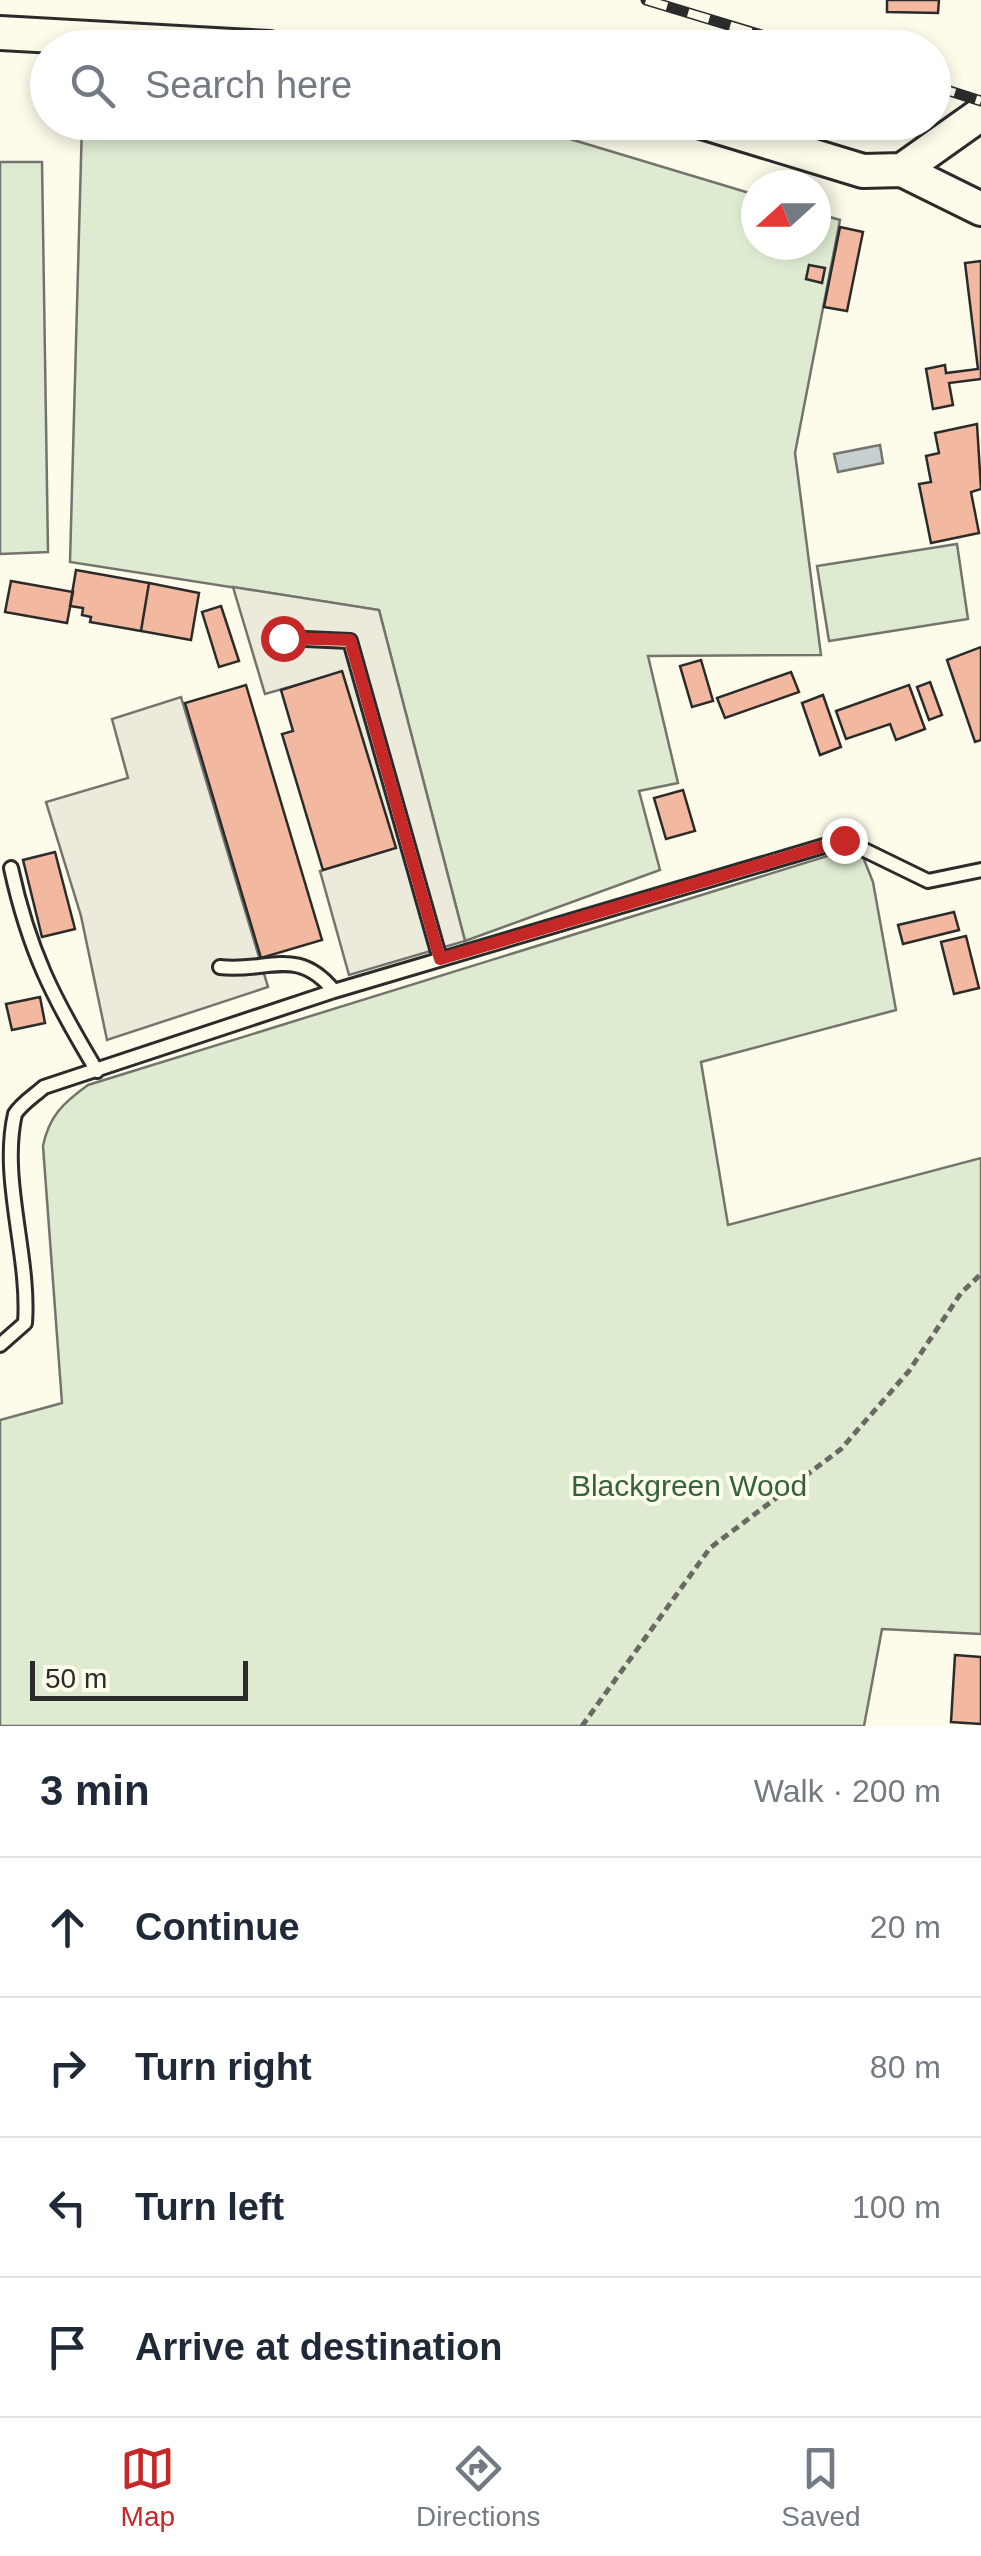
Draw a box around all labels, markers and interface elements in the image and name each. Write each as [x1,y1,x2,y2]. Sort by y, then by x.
search box [30,30,951,140]
icon: search [65,58,120,113]
text: Search here [145,64,352,106]
north arrow [741,170,831,260]
route start [261,616,307,662]
route end [822,818,868,864]
park label: Blackgreen Wood [571,1469,807,1502]
scale bar [30,1656,248,1700]
text: 50 m [45,1663,107,1694]
text: 3 min [40,1767,150,1814]
text: Walk · 200 m [754,1773,941,1809]
icon: ahead [40,1900,95,1955]
text: Continue [135,1906,300,1948]
text: 20 m [870,1909,941,1945]
icon: right [40,2040,95,2095]
text: Turn right [135,2046,312,2088]
text: 80 m [870,2049,941,2085]
icon: left [40,2180,95,2235]
text: Turn left [135,2186,284,2228]
text: 100 m [852,2189,941,2225]
icon: arrive [40,2320,95,2375]
text: Arrive at destination [135,2326,502,2368]
tab: Map [120,2441,175,2533]
tab: Directions [416,2441,541,2533]
tab: Saved [781,2441,861,2533]

